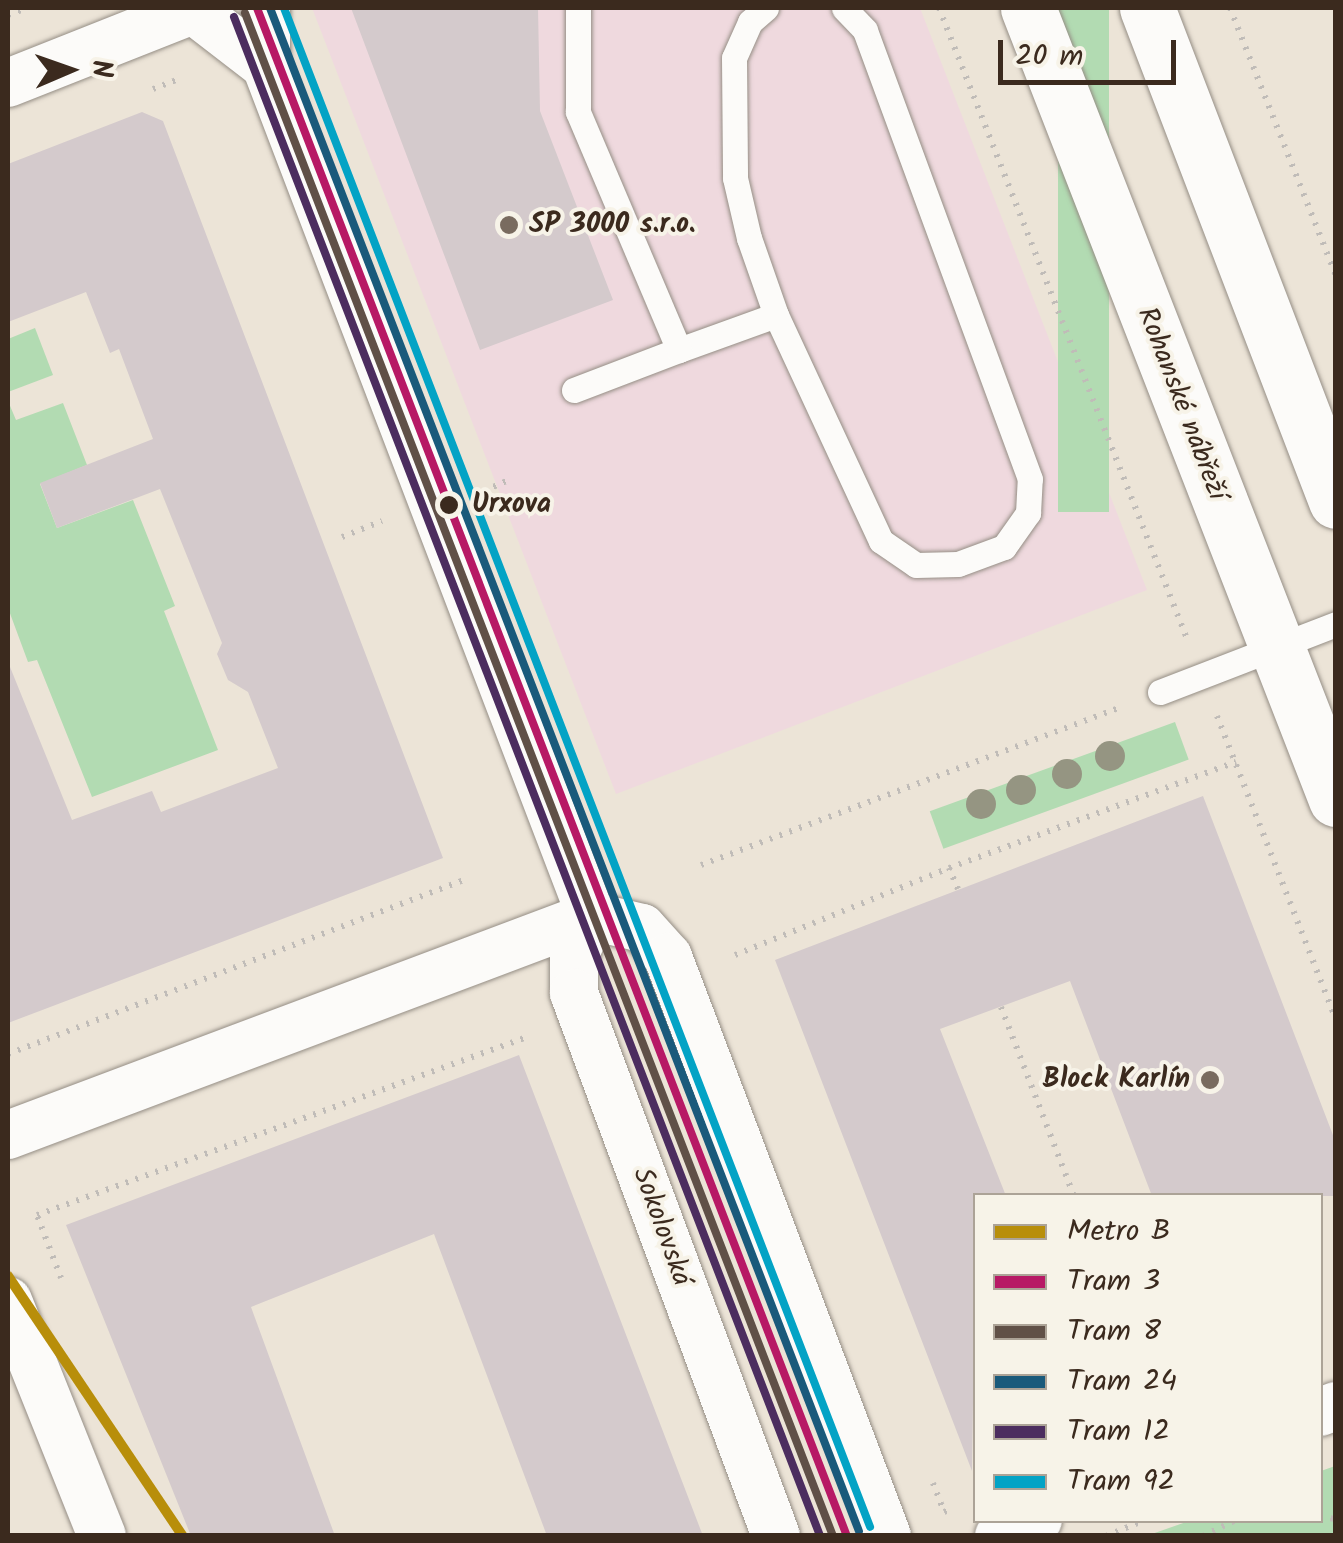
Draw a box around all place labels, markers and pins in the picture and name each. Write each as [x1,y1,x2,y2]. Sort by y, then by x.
place label: SP 3000 s.r.o. [529,208,696,242]
marker: SP 3000 s.r.o. [498,214,520,236]
place label: Urxova [472,488,551,522]
marker: Urxova [436,492,462,518]
place label: Block Karlín [1043,1063,1190,1097]
marker: Block Karlín [1199,1069,1221,1091]

